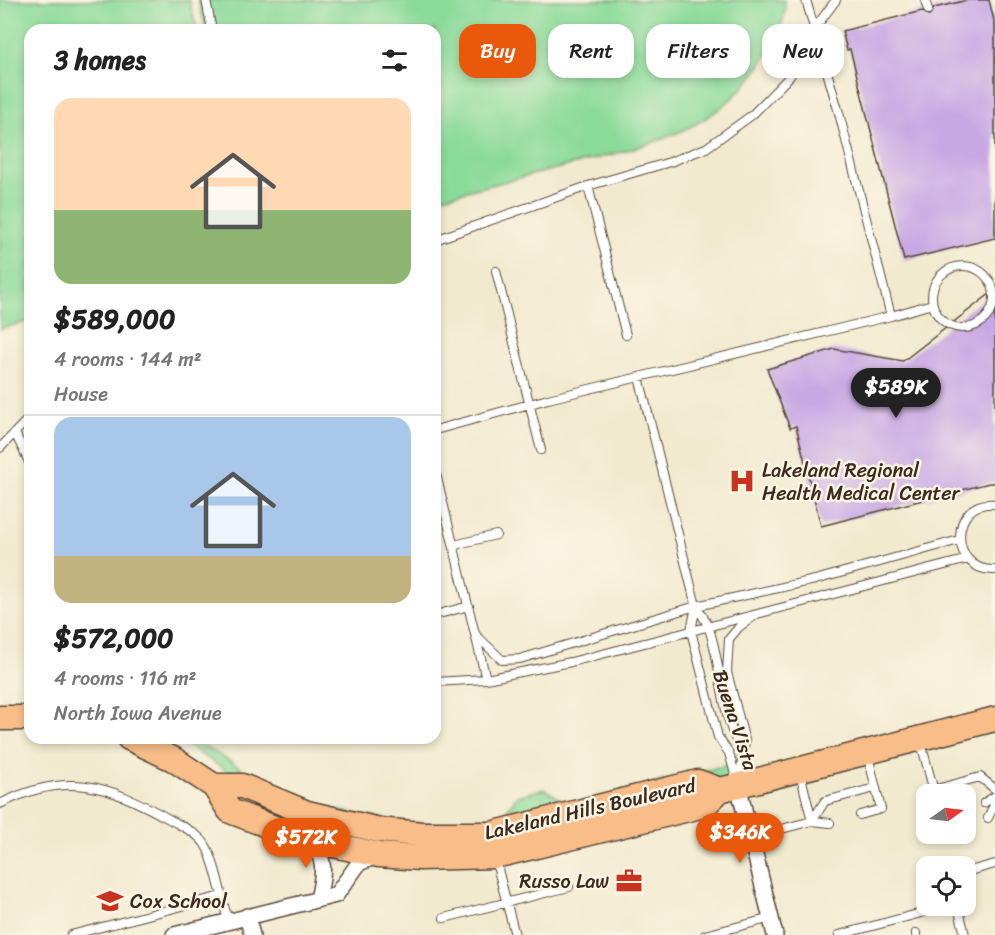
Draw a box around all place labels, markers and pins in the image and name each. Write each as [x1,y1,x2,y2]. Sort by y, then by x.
pin: $589K [854,368,938,419]
place label: Lakeland Regional Health Medical Center [762,453,960,511]
hospital icon: Lakeland Regional Health Medical Center [727,466,757,496]
pin: $346K [698,813,782,864]
pin: $572K [264,818,348,869]
place label: Russo Law [519,864,609,899]
office icon: Russo Law [614,866,644,896]
place label: Cox School [130,884,228,919]
school or university icon: Cox School [95,886,125,916]

